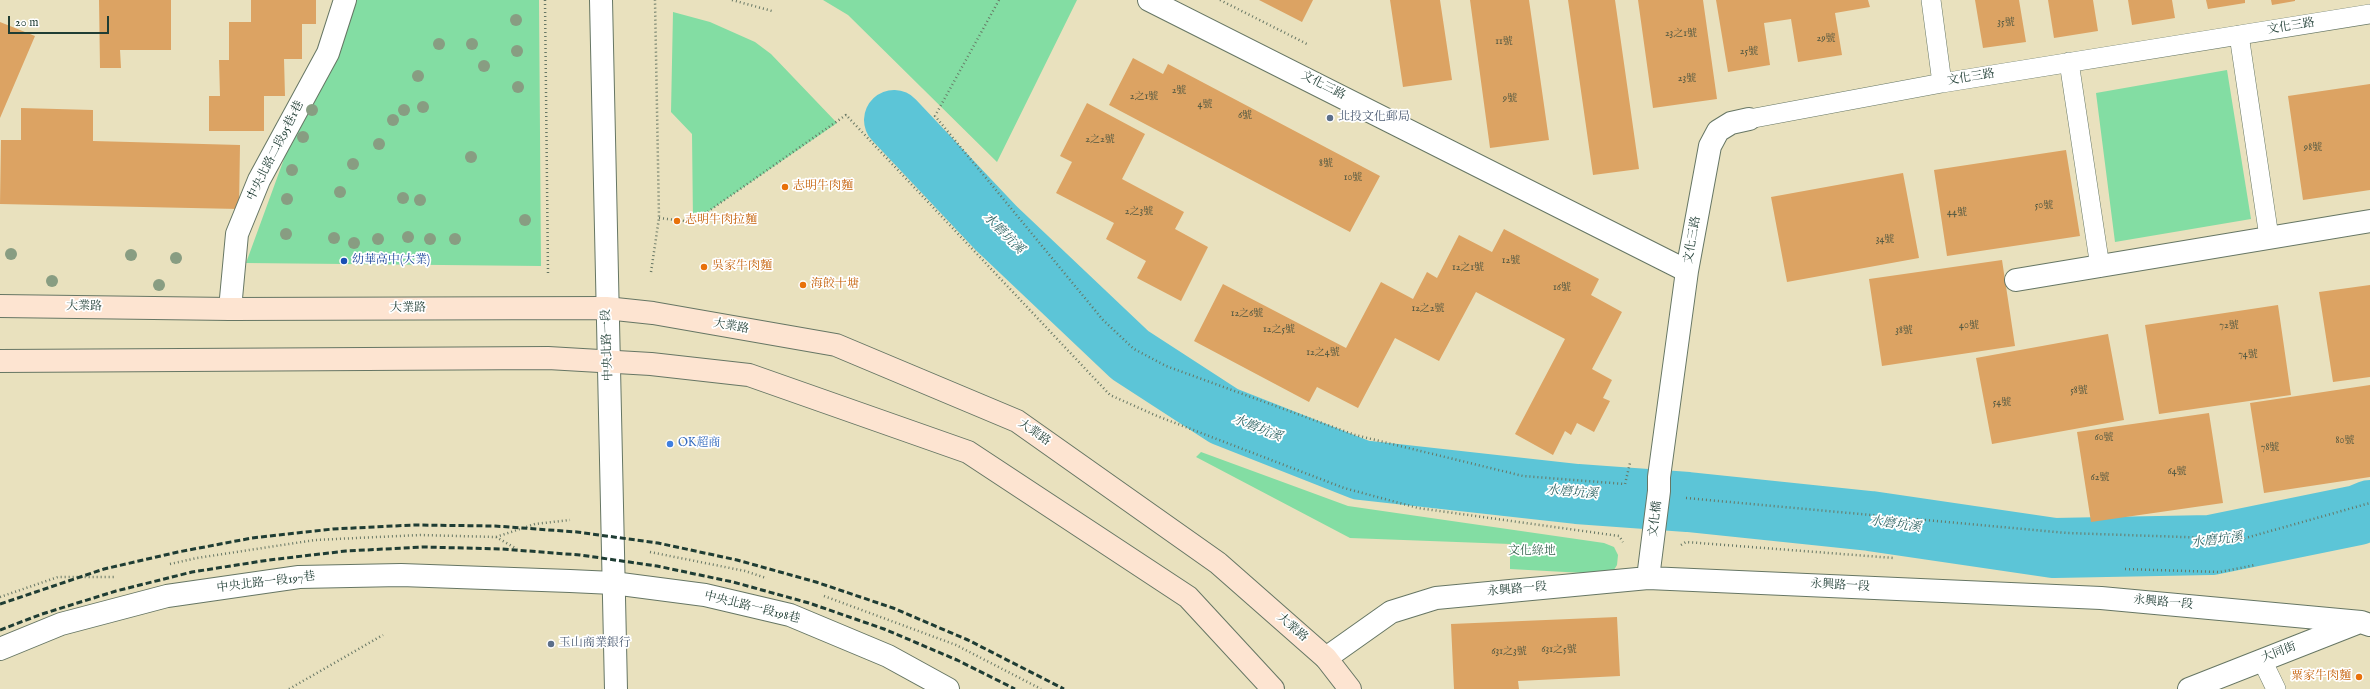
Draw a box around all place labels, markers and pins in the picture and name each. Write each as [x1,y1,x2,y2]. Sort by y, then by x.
place label: 北投文化郵局 [1338,111,1410,125]
marker: 北投文化郵局 [1325,113,1335,123]
place label: 志明牛肉麵 [793,180,853,194]
marker: 志明牛肉麵 [780,182,790,192]
place label: 志明牛肉拉麵 [685,214,757,228]
marker: 志明牛肉拉麵 [672,216,682,226]
place label: 幼華高中(大業) [352,254,430,268]
marker: 幼華高中(大業) [339,256,349,266]
place label: 吳家牛肉麵 [712,260,772,274]
marker: 吳家牛肉麵 [699,262,709,272]
place label: 海餃十塘 [811,278,859,292]
marker: 海餃十塘 [798,280,808,290]
place label: OK超商 [678,437,721,451]
marker: OK超商 [665,439,675,449]
place label: 玉山商業銀行 [559,637,631,651]
marker: 玉山商業銀行 [546,639,556,649]
place label: 粟家牛肉麵 [2291,670,2351,684]
marker: 粟家牛肉麵 [2354,672,2364,682]

